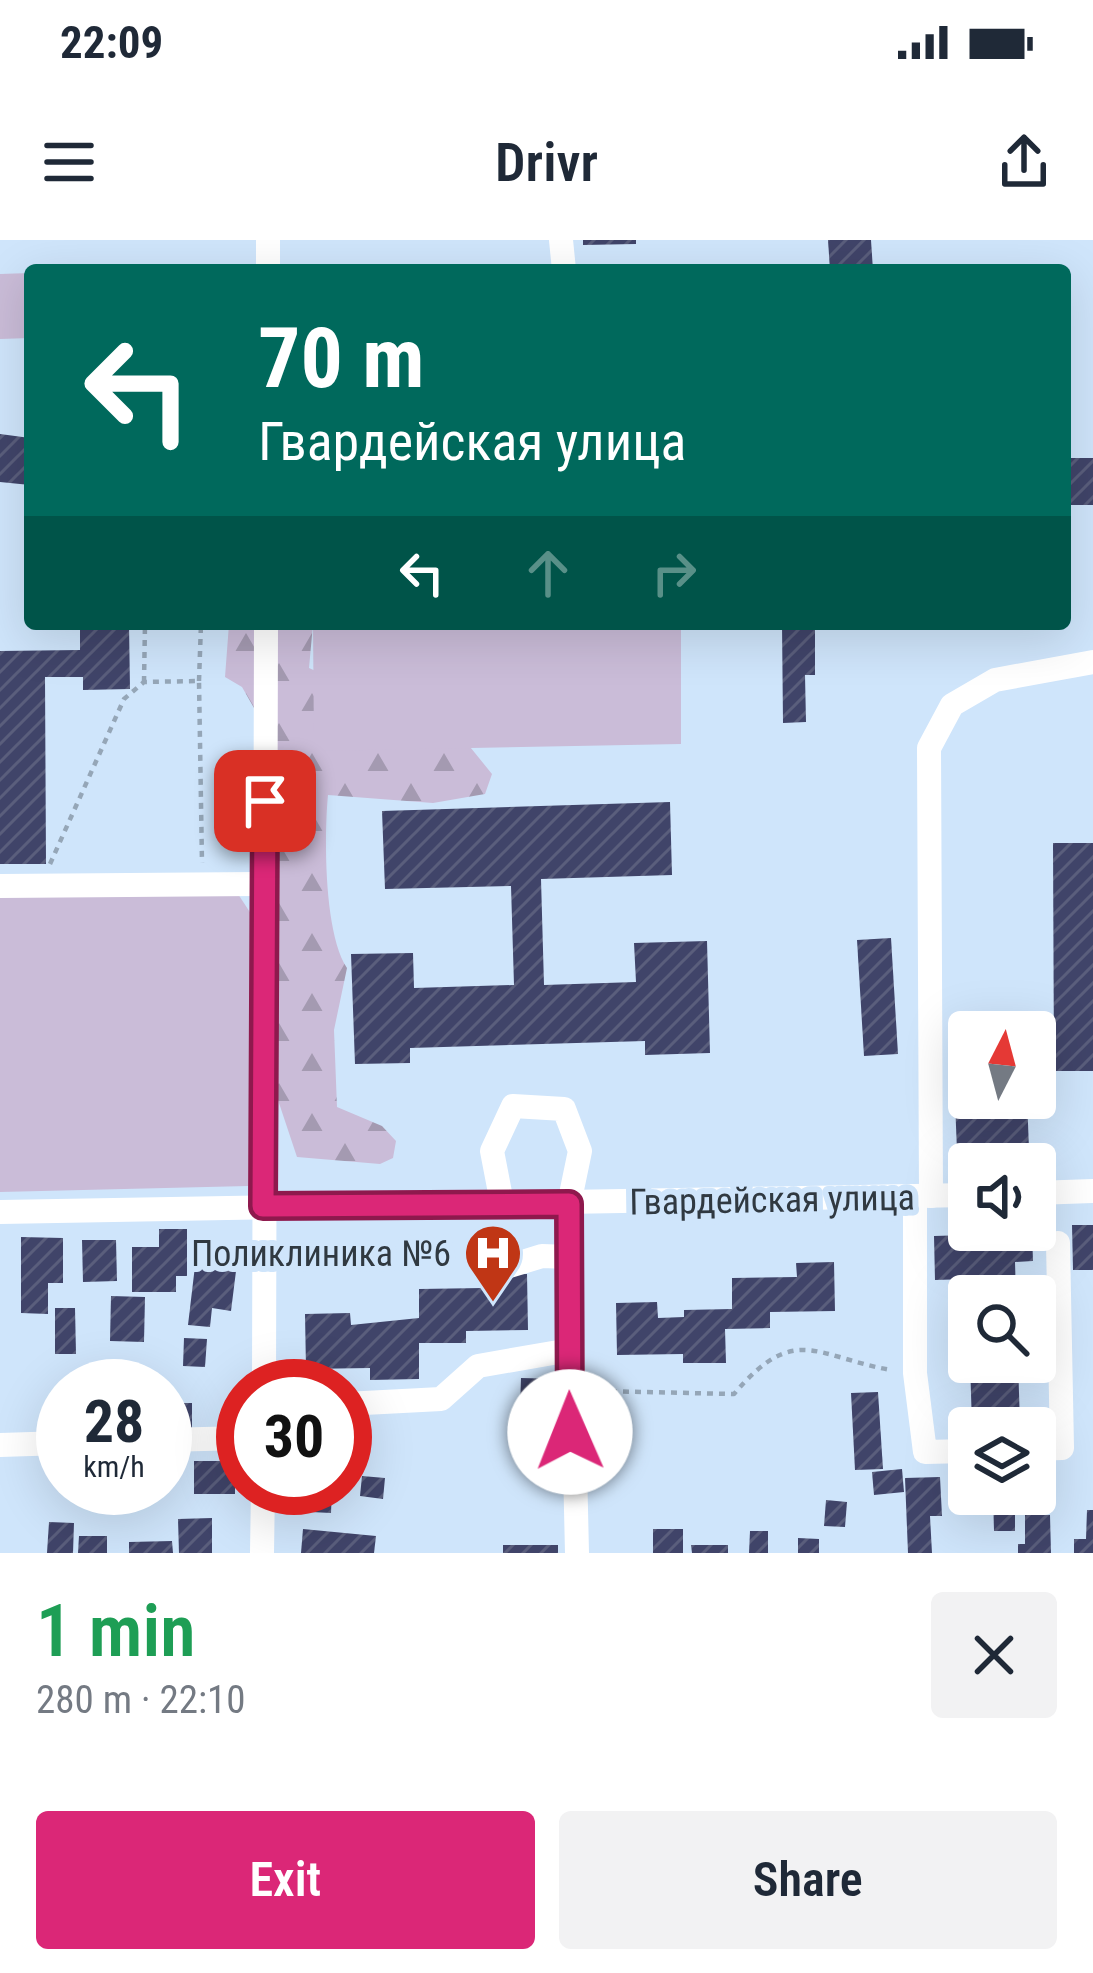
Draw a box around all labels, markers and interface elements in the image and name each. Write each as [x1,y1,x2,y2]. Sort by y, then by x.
text: 22:09 [60,16,163,69]
icon: menu [36,129,102,195]
icon: share [991,129,1057,195]
text: Drivr [495,131,598,194]
text: 70 m [258,309,425,408]
icon: left [60,312,216,468]
text: Гвардейская улица [258,410,686,473]
icon: left [389,540,455,606]
icon: ahead [515,540,581,606]
icon: right [641,540,707,606]
pin [214,750,316,852]
icon: arrive [232,768,298,834]
north arrow [948,1011,1056,1119]
map controls [948,1011,1056,1515]
button: sound [948,1143,1056,1251]
street label: Гвардейская улица [629,1177,915,1223]
hospital icon: Поликлиника №6 [462,1222,524,1304]
place label: Поликлиника №6 [191,1233,451,1275]
button: search [948,1275,1056,1383]
speed limit sign: 30 [216,1359,372,1515]
position arrow [507,1369,633,1495]
text: 28 [84,1386,144,1457]
button: layers [948,1407,1056,1515]
text: km/h [83,1449,145,1484]
text: 1 min [36,1589,195,1674]
button: close [931,1592,1057,1718]
text: 280 m · 22:10 [36,1677,246,1723]
button: Exit [36,1811,535,1949]
button: Share [559,1811,1057,1949]

